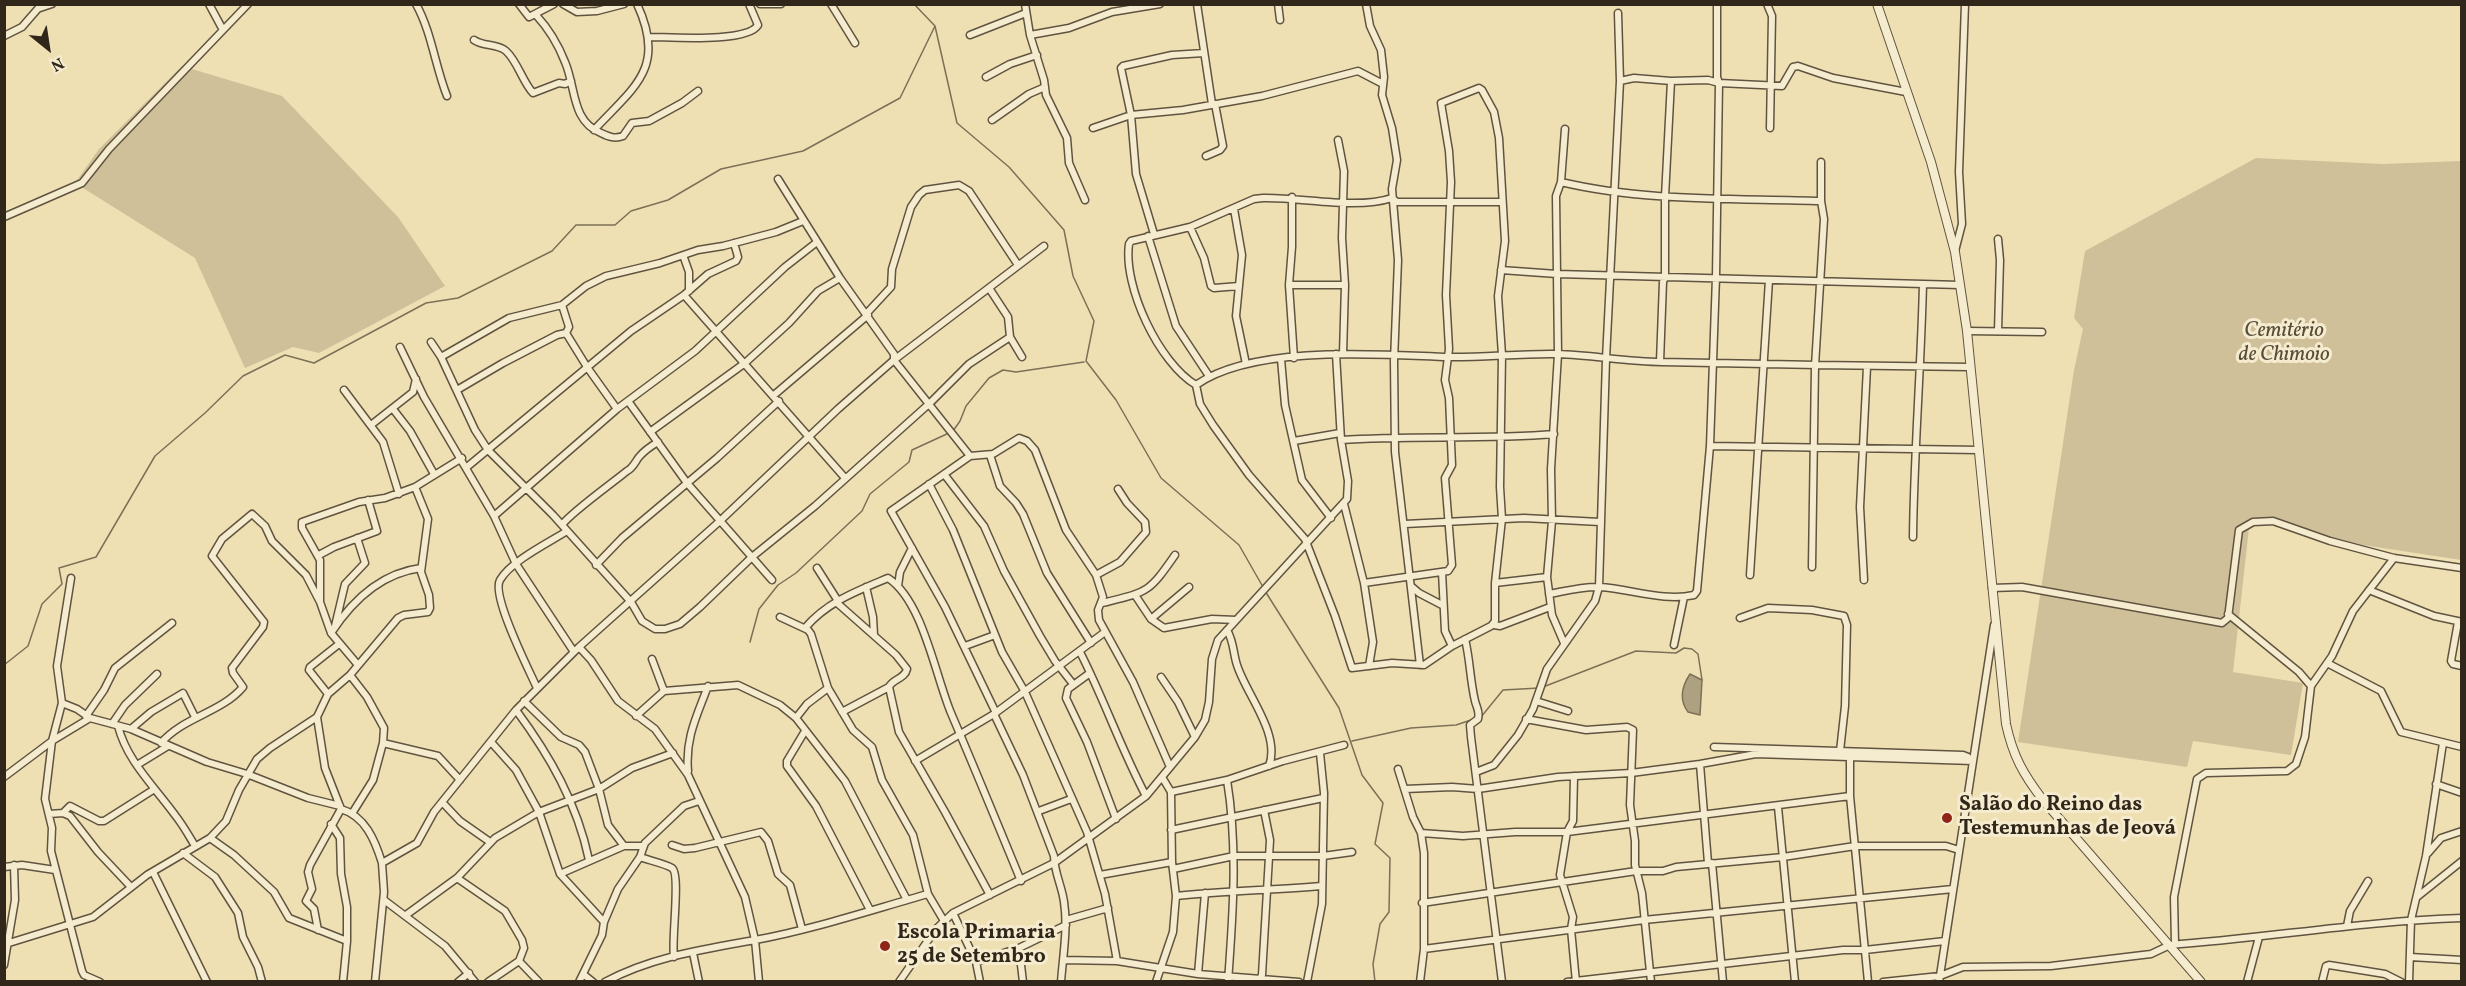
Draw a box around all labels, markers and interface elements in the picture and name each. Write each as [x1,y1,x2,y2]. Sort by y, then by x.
north arrow [18,18,78,78]
text: N [46,51,68,76]
park label: Cemitério de Chimoio [2239,319,2329,369]
place label: Salão do Reino das Testemunhas de Jeová [1959,793,2176,843]
marker: Salão do Reino das Testemunhas de Jeová [1940,811,1954,825]
place label: Escola Primaria 25 de Setembro [897,921,1056,971]
marker: Escola Primaria 25 de Setembro [878,939,892,953]

